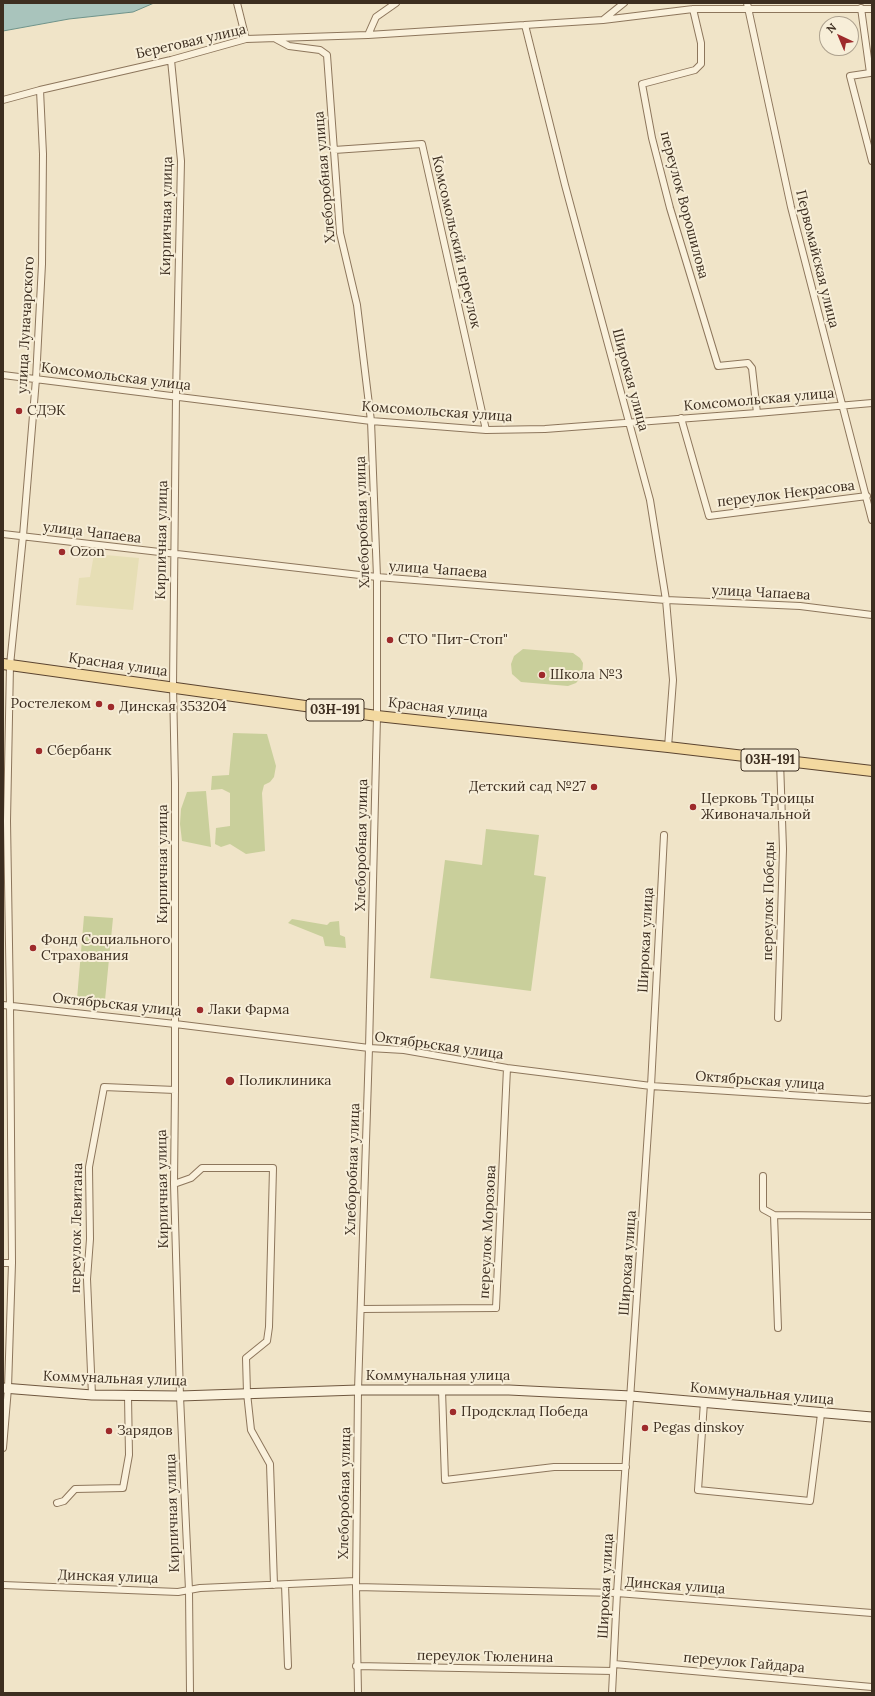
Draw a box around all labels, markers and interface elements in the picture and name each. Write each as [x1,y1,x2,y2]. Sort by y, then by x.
north arrow [819,16,859,56]
text: N [823,20,839,36]
street label: Береговая улица [134,21,248,63]
street label: Хлеборобная улица [311,110,339,244]
street label: переулок Ворошилова [656,129,712,281]
street label: Комсомольский переулок [428,154,484,330]
street label: Кирпичная улица [158,156,176,276]
street label: Первомайская улица [792,188,842,330]
street label: улица Луначарского [14,256,38,394]
street label: Широкая улица [608,327,652,433]
street label: Комсомольская улица [40,359,192,395]
street label: Комсомольская улица [683,385,835,415]
street label: Комсомольская улица [361,398,513,426]
place label: СДЭК [27,403,66,419]
marker: СДЭК [14,406,24,416]
street label: Хлеборобная улица [352,456,374,588]
street label: переулок Некрасова [716,477,856,511]
street label: Кирпичная улица [153,480,171,600]
street label: улица Чапаева [42,519,142,547]
place label: Ozon [70,544,105,560]
marker: Ozon [57,547,67,557]
street label: улица Чапаева [388,558,488,582]
street label: улица Чапаева [711,582,811,604]
place label: СТО "Пит-Стоп" [398,632,508,648]
marker: СТО "Пит-Стоп" [385,635,395,645]
street label: Красная улица [67,650,169,680]
place label: Школа №3 [550,667,623,683]
marker: Школа №3 [537,670,547,680]
street label: Красная улица [387,694,489,722]
place label: Ростелеком [11,696,91,712]
marker: Ростелеком [94,699,104,709]
place label: Динская 353204 [119,699,227,715]
road number: 03Н-191 [306,699,364,721]
marker: Динская 353204 [106,702,116,712]
place label: Сбербанк [47,743,111,759]
marker: Сбербанк [34,746,44,756]
road number: 03Н-191 [741,749,799,771]
street label: Хлеборобная улица [352,779,372,911]
place label: Детский сад №27 [469,779,586,795]
marker: Детский сад №27 [589,782,599,792]
place label: Церковь Троицы Живоначальной [701,791,814,824]
marker: Церковь Троицы Живоначальной [688,802,698,812]
street label: Кирпичная улица [155,804,171,924]
street label: переулок Победы [760,841,778,961]
street label: Широкая улица [635,887,657,993]
place label: Фонд Социального Страхования [41,932,170,964]
marker: Фонд Социального Страхования [28,943,38,953]
street label: Октябрьская улица [51,990,183,1020]
place label: Лаки Фарма [208,1002,289,1018]
marker: Лаки Фарма [195,1005,205,1015]
street label: Октябрьская улица [373,1029,505,1063]
street label: Октябрьская улица [695,1068,825,1094]
place label: Поликлиника [239,1073,331,1089]
marker: Поликлиника [224,1075,236,1087]
street label: Хлеборобная улица [342,1103,364,1235]
street label: Кирпичная улица [154,1129,172,1249]
street label: переулок Левитана [67,1163,87,1293]
street label: переулок Морозова [476,1165,500,1299]
street label: Широкая улица [616,1210,640,1316]
street label: Коммунальная улица [43,1368,187,1390]
street label: Коммунальная улица [366,1368,510,1384]
street label: Коммунальная улица [689,1379,835,1409]
place label: Продсклад Победа [461,1404,588,1420]
marker: Продсклад Победа [448,1407,458,1417]
place label: Pegas dinskoy [653,1420,744,1436]
place label: Зарядов [117,1423,173,1439]
marker: Pegas dinskoy [640,1423,650,1433]
marker: Зарядов [104,1426,114,1436]
street label: Хлеборобная улица [335,1427,355,1559]
street label: Кирпичная улица [163,1453,183,1573]
street label: Широкая улица [595,1533,617,1639]
street label: Динская улица [57,1567,159,1587]
street label: Динская улица [624,1574,726,1598]
street label: переулок Тюленина [417,1647,553,1667]
street label: переулок Гайдара [683,1649,805,1677]

